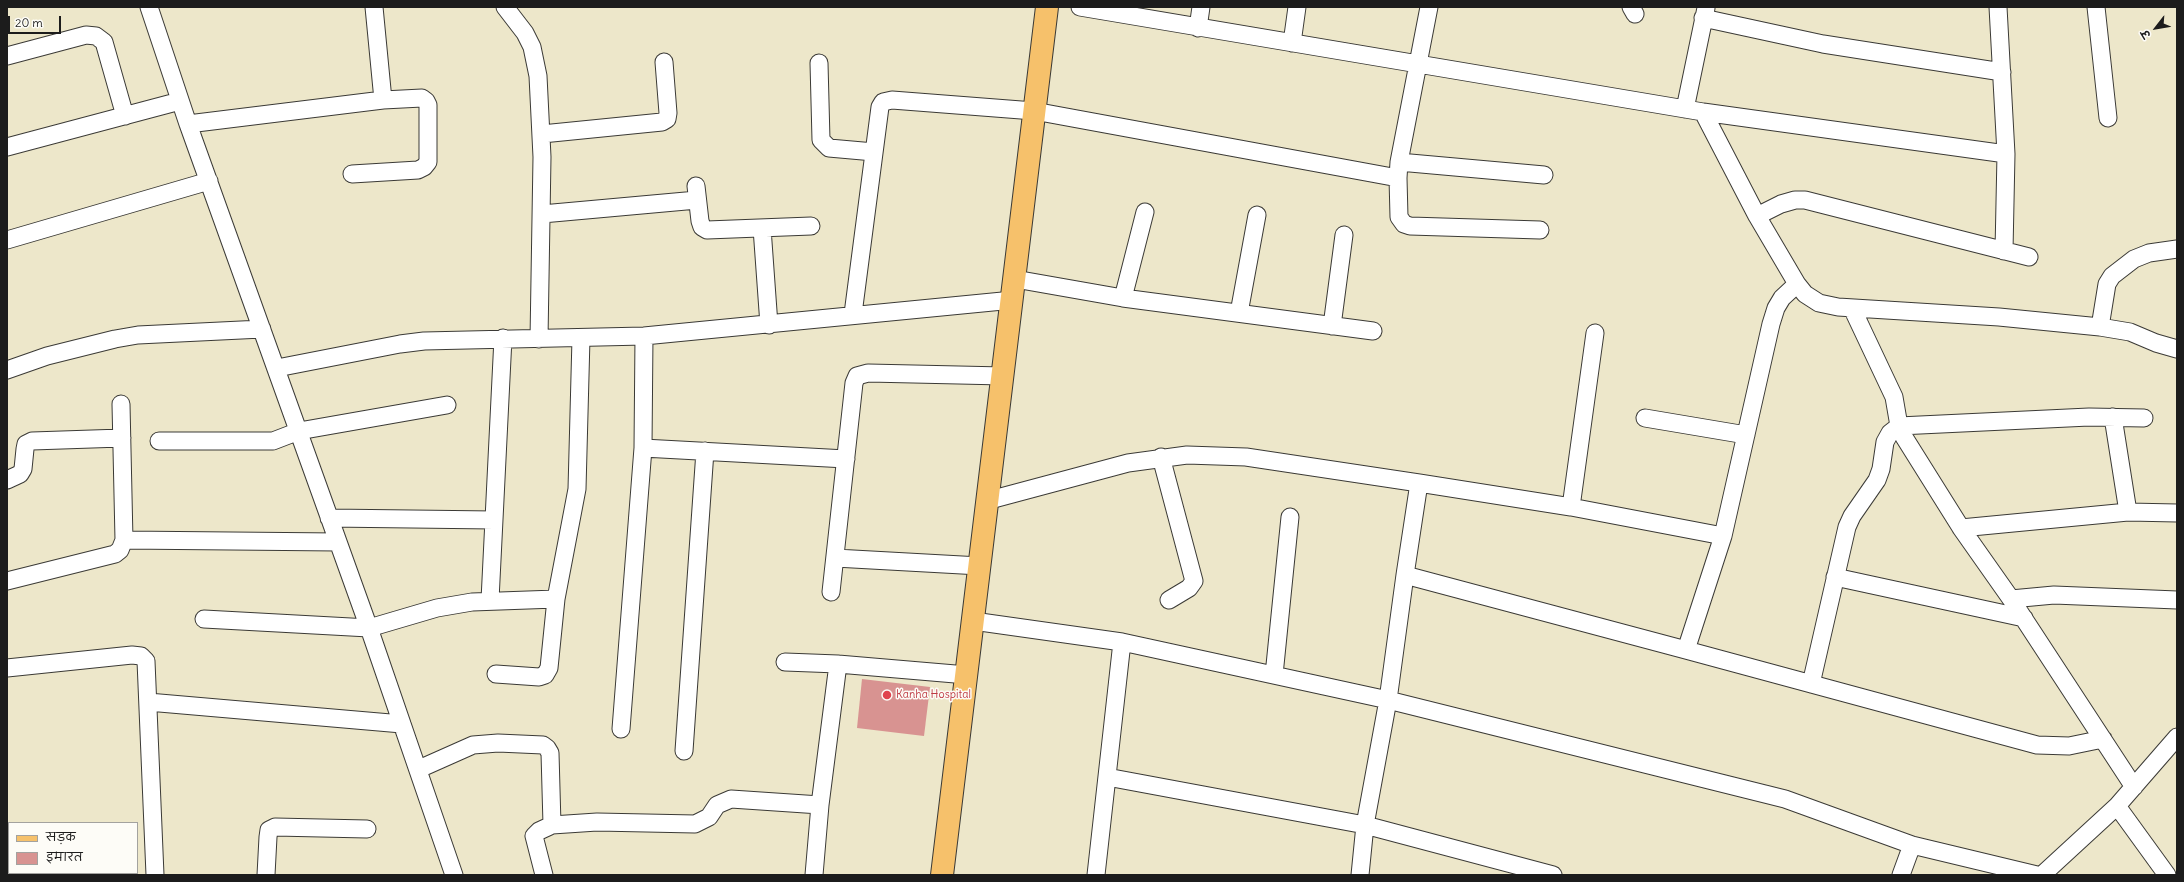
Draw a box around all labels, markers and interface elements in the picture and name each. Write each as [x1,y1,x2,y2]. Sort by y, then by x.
scale bar [10,8,63,34]
north arrow [2136,8,2176,48]
text: 20 m [15,15,43,30]
text: उ [2138,27,2154,41]
place label: Kanha Hospital [896,688,971,702]
marker: Kanha Hospital [881,689,893,701]
legend [8,822,138,874]
text: सड़क [46,829,76,844]
text: इमारत [46,849,83,864]

